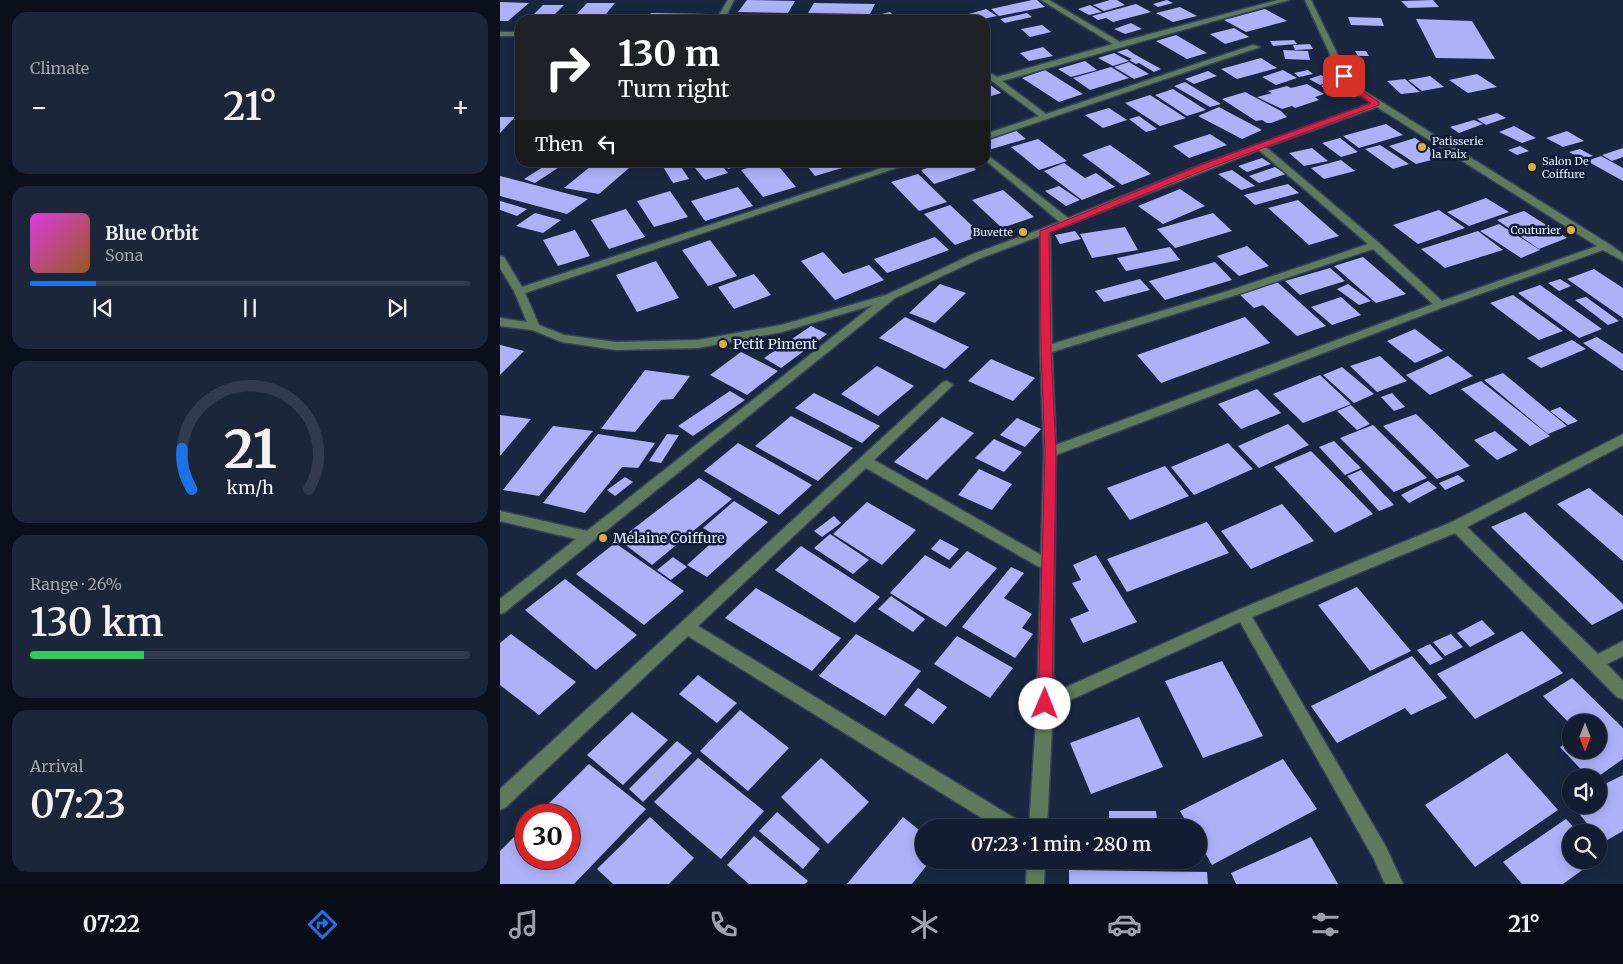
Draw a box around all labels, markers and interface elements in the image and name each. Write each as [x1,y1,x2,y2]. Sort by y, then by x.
text: 130 m [618,32,720,76]
icon: right [535,35,600,100]
pin [1323,55,1365,97]
text: Climate [30,58,89,78]
icon: arrive [1330,62,1358,90]
text: Turn right [618,75,729,103]
text: 21° [223,83,277,130]
text: − [30,89,49,125]
text: + [451,89,470,125]
icon: left [593,130,621,158]
text: Then [535,132,583,156]
place label: Patisserie la Paix [1432,134,1484,161]
marker: Patisserie la Paix [1416,141,1428,153]
place label: Salon De Coiffure [1542,154,1589,181]
marker: Salon De Coiffure [1526,161,1538,173]
text: Blue Orbit [105,221,199,245]
place label: Couturier [1510,223,1561,237]
marker: Couturier [1565,224,1577,236]
place label: Buvette [973,225,1013,239]
marker: Buvette [1017,226,1029,238]
text: Sona [105,245,143,265]
icon: previous [89,294,117,322]
icon: pause [236,294,264,322]
icon: next [383,294,411,322]
place label: Petit Piment [733,335,817,353]
marker: Petit Piment [717,338,729,350]
text: 21 [223,417,277,482]
text: km/h [226,476,274,499]
place label: Melaine Coiffure [613,529,725,547]
marker: Melaine Coiffure [597,532,609,544]
text: Range · 26% [30,574,122,594]
text: 130 km [30,599,164,646]
position arrow [1018,677,1070,729]
north arrow [1562,714,1608,759]
map controls [1562,714,1607,869]
text: Arrival [30,756,83,776]
button: sound [1562,769,1607,814]
text: 07:23 [30,781,126,828]
speed limit sign: 30 [515,804,580,869]
button: search [1562,824,1607,869]
text: 07:23 · 1 min · 280 m [971,832,1151,856]
icon: directions [305,907,340,942]
icon: music [506,907,541,942]
icon: phone [706,907,741,942]
icon: climate [907,907,942,942]
icon: car [1107,907,1142,942]
icon: filters [1308,907,1343,942]
text: 07:22 [83,910,140,938]
text: 21° [1508,910,1540,938]

